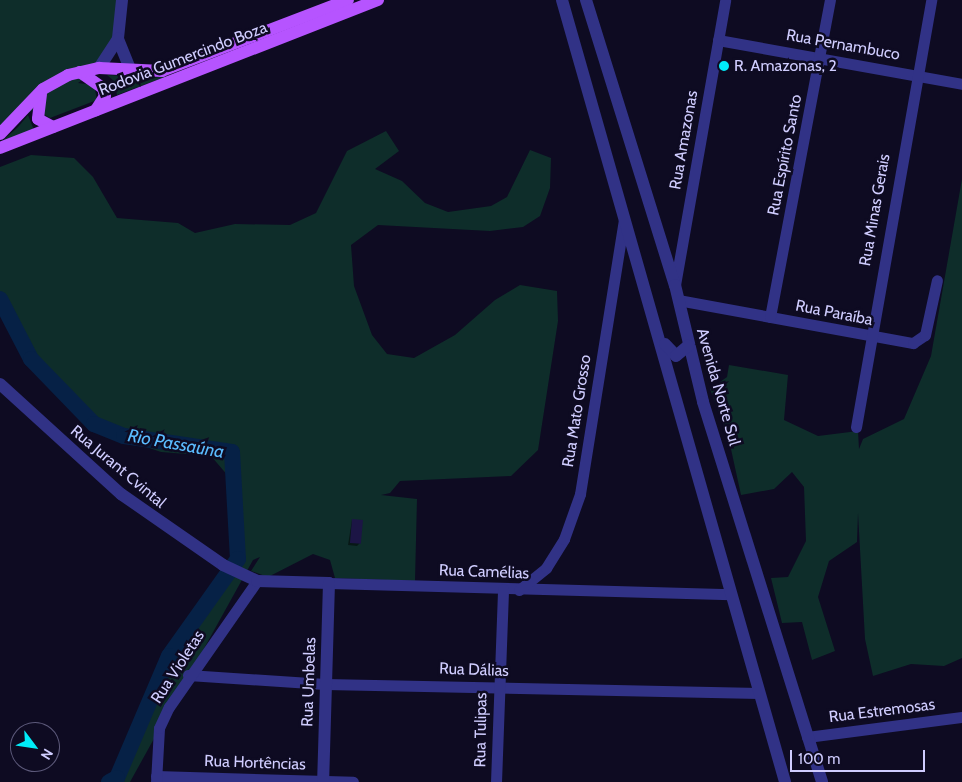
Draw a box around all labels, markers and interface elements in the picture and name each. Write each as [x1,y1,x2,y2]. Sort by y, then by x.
street label: Rodovia Gumercindo Boza [96,18,270,100]
street label: Rua Pernambuco [785,26,901,64]
place label: R. Amazonas, 2 [734,56,837,76]
marker: R. Amazonas, 2 [718,60,730,72]
street label: Rua Amazonas [666,89,702,191]
street label: Rua Espírito Santo [764,93,806,217]
street label: Rua Minas Gerais [856,152,894,268]
street label: Rua Paraíba [794,296,874,330]
street label: Avenida Norte Sul [692,326,744,448]
street label: Rua Mato Grosso [559,353,595,469]
street label: Rua Jurant Cvintal [66,422,170,512]
water label: Rio Passaúna [126,425,226,463]
street label: Rua Camélias [439,561,529,583]
street label: Rua Violetas [147,627,209,707]
street label: Rua Umbelas [298,637,320,727]
street label: Rua Dálias [439,659,509,681]
street label: Rua Tulipas [471,692,491,768]
street label: Rua Estremosas [828,695,936,727]
north arrow [10,722,60,772]
scale bar [792,740,927,772]
text: N [37,745,57,763]
text: 100 m [798,750,840,768]
street label: Rua Hortências [204,752,306,774]

